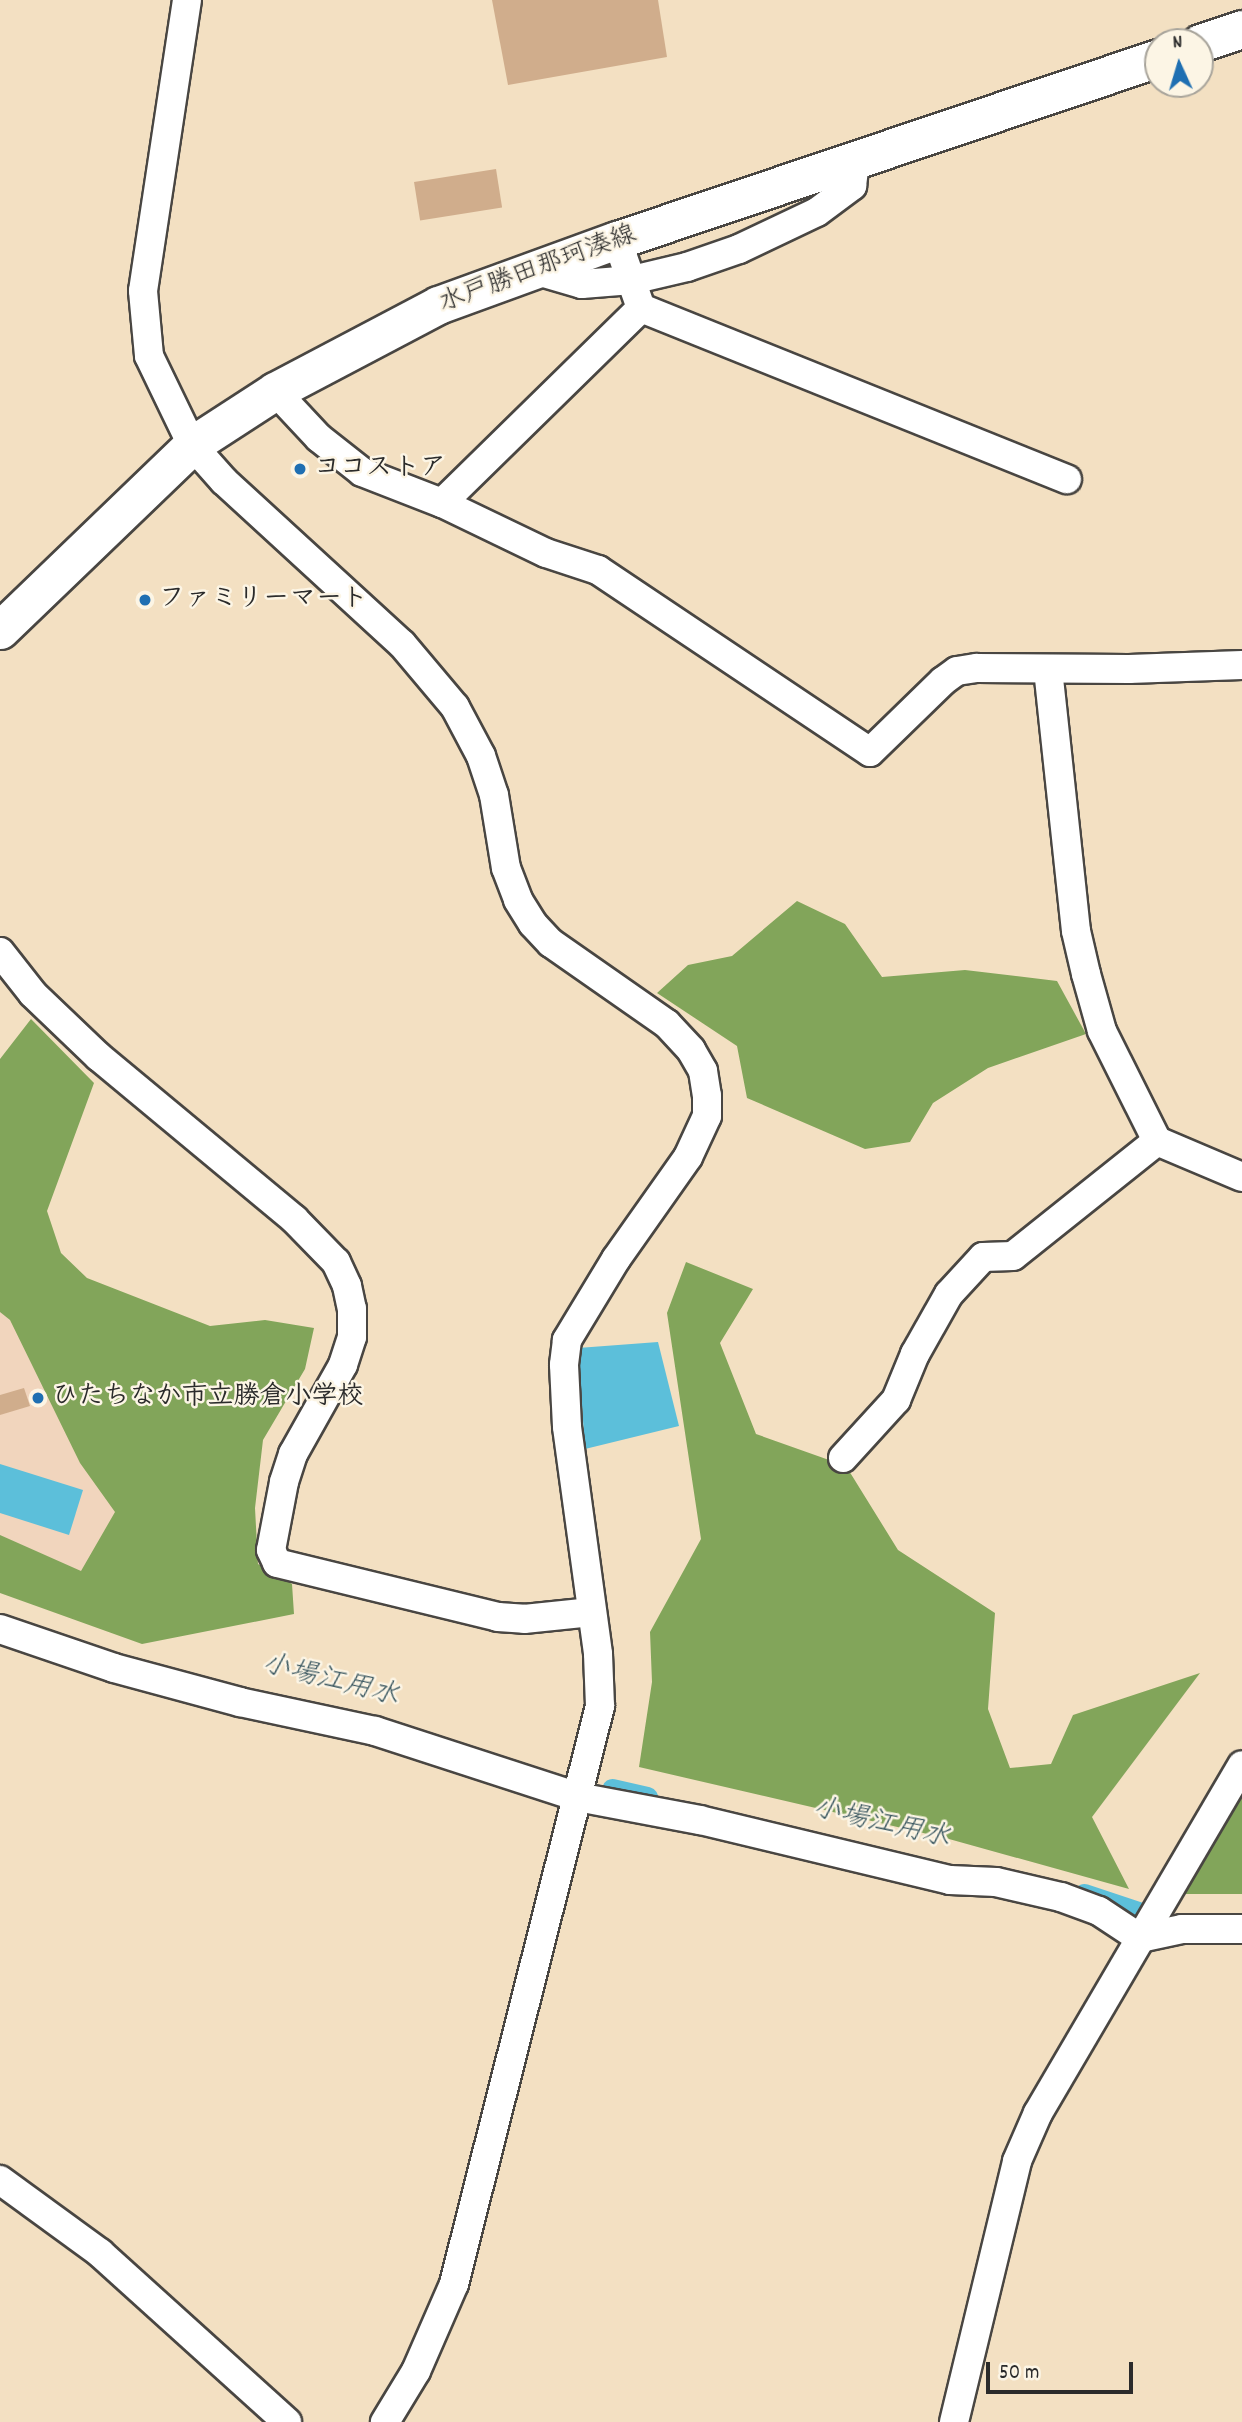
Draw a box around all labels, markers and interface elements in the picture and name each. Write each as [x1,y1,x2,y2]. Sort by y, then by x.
north arrow [1144,28,1214,98]
text: N [1172,30,1183,57]
street label: 水戸勝田那珂湊線 [435,220,641,320]
place label: ココストア [314,453,444,485]
marker: ココストア [292,461,308,477]
place label: ファミリーマート [159,584,367,616]
marker: ファミリーマート [137,592,153,608]
place label: ひたちなか市立勝倉小学校 [52,1382,364,1414]
marker: ひたちなか市立勝倉小学校 [30,1390,46,1406]
water label: 小場江用水 [258,1649,402,1715]
water label: 小場江用水 [809,1793,953,1857]
scale bar [990,2348,1137,2392]
text: 50 m [999,2359,1039,2389]

